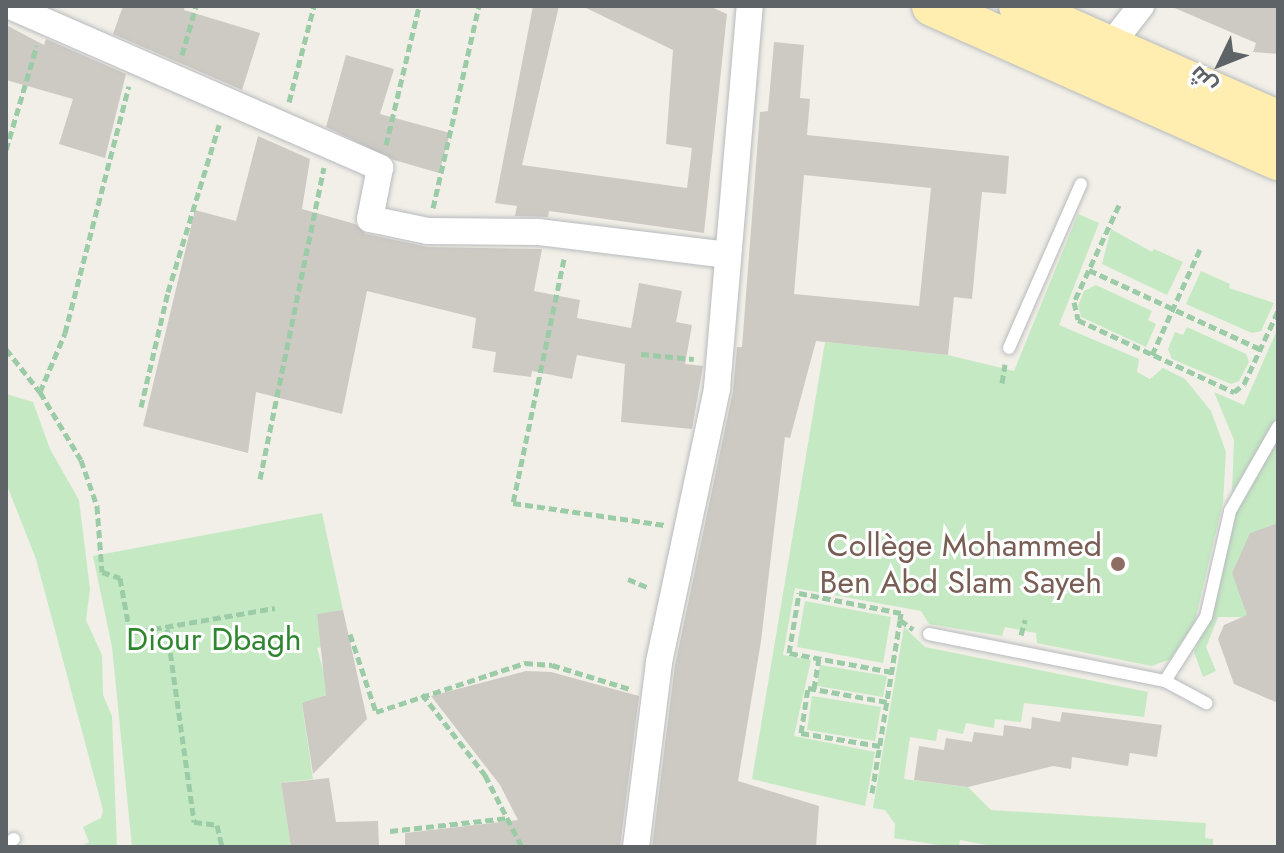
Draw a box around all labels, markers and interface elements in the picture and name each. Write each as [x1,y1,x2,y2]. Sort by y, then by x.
north arrow [1180,24,1260,104]
text: ش [1181,59,1224,102]
place label: Collège Mohammed Ben Abd Slam Sayeh [820,527,1102,602]
marker: Collège Mohammed Ben Abd Slam Sayeh [1109,555,1127,573]
park label: Diour Dbagh [126,620,302,658]

